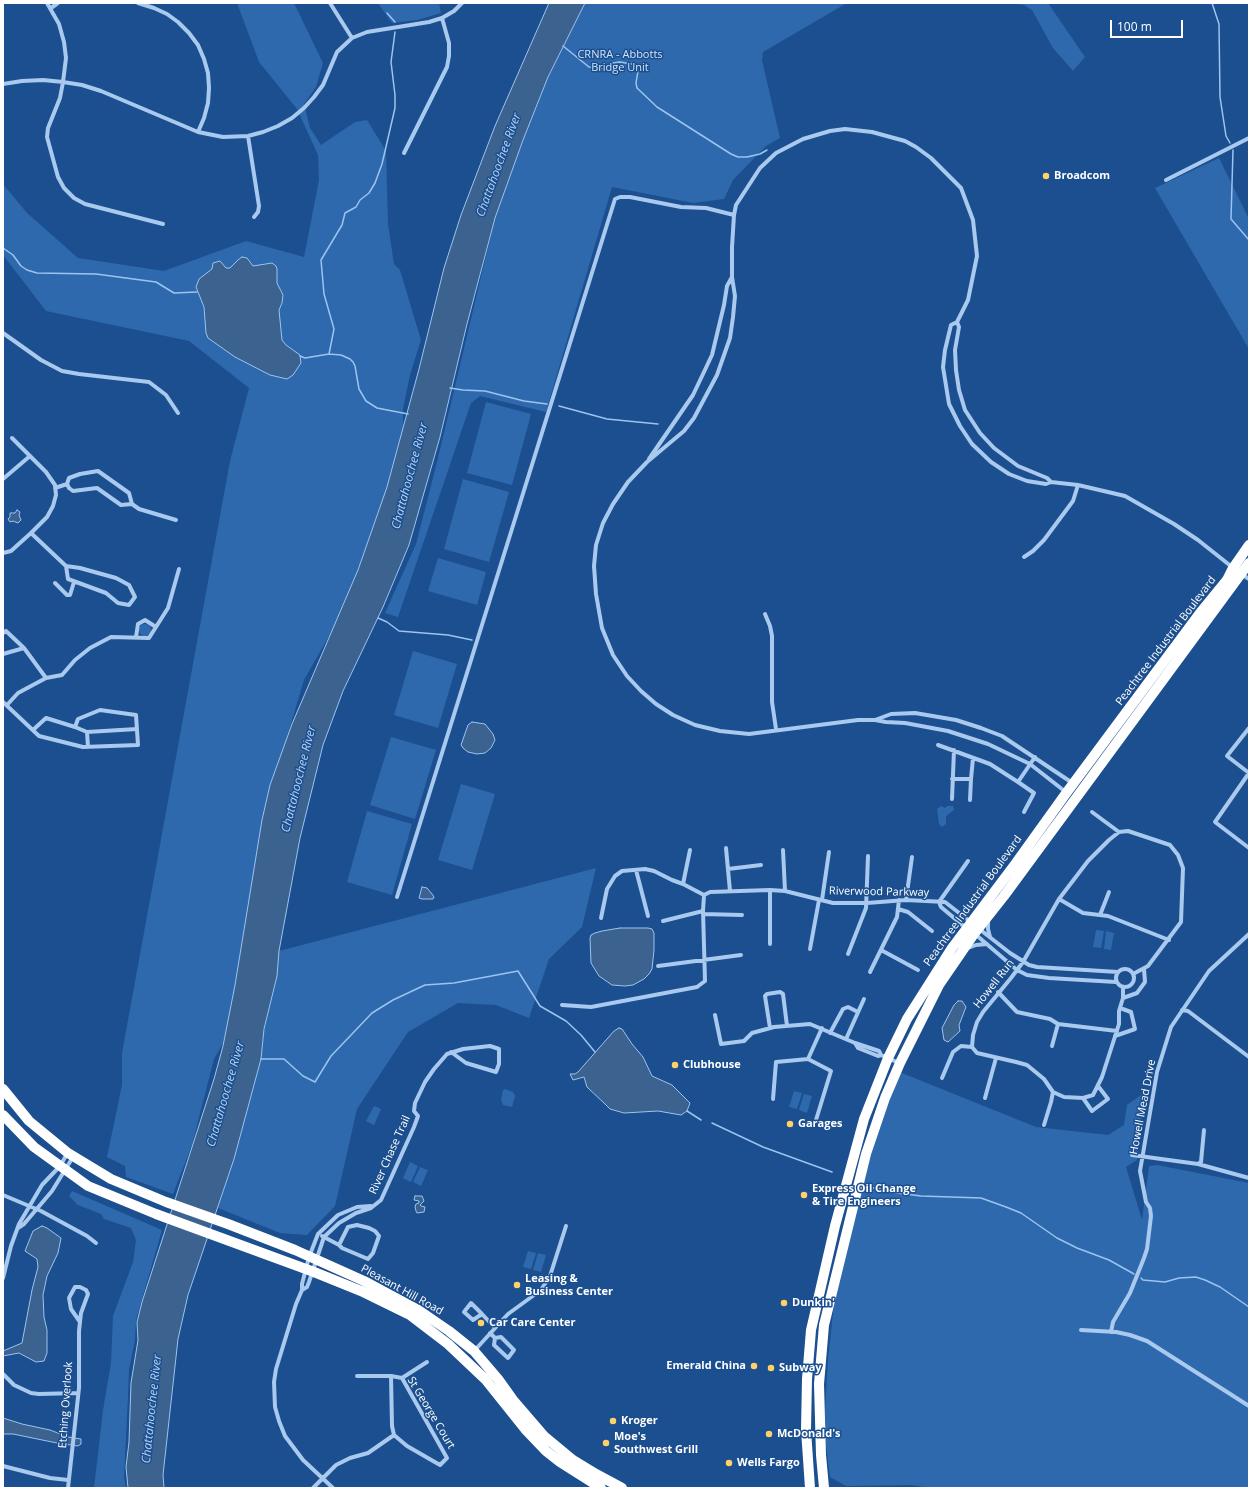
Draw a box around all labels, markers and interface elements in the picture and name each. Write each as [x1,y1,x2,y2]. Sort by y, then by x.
scale bar [1112,12,1185,38]
text: 100 m [1117,18,1152,35]
park label: CRNRA - Abbotts Bridge Unit [577,48,663,74]
water label: Chattahoochee River [474,111,524,219]
place label: Broadcom [1054,169,1110,183]
marker: Broadcom [1041,171,1051,181]
water label: Chattahoochee River [389,421,431,531]
street label: Peachtree Industrial Boulevard [1113,574,1219,708]
water label: Chattahoochee River [279,724,319,834]
street label: Peachtree Industrial Boulevard [921,833,1025,969]
street label: Riverwood Parkway [829,885,929,899]
street label: Howell Run [971,957,1017,1011]
water label: Chattahoochee River [204,1039,248,1149]
place label: Clubhouse [683,1058,741,1072]
street label: Howell Mead Drive [1127,1058,1159,1156]
marker: Clubhouse [670,1060,680,1070]
street label: River Chase Trail [367,1114,413,1196]
place label: Garages [798,1117,842,1131]
marker: Garages [785,1119,795,1129]
place label: Express Oil Change & Tire Engineers [812,1182,916,1208]
marker: Express Oil Change & Tire Engineers [799,1190,809,1200]
street label: Pleasant Hill Road [359,1262,445,1318]
place label: Leasing & Business Center [525,1272,613,1298]
marker: Leasing & Business Center [512,1280,522,1290]
place label: Dunkin' [792,1296,835,1310]
marker: Dunkin' [779,1298,789,1308]
place label: Car Care Center [489,1316,576,1330]
marker: Car Care Center [476,1318,486,1328]
water label: Chattahoochee River [139,1354,165,1464]
place label: Emerald China [666,1359,746,1373]
street label: Etching Overlook [56,1361,76,1449]
marker: Emerald China [749,1361,759,1371]
place label: Subway [779,1361,822,1375]
marker: Subway [766,1363,776,1373]
street label: St George Court [404,1375,458,1451]
place label: Kroger [621,1414,658,1428]
marker: Kroger [608,1416,618,1426]
place label: McDonald's [777,1427,841,1441]
marker: McDonald's [764,1429,774,1439]
place label: Moe's Southwest Grill [614,1430,698,1456]
marker: Moe's Southwest Grill [601,1438,611,1448]
place label: Wells Fargo [737,1456,800,1470]
marker: Wells Fargo [724,1458,734,1468]

